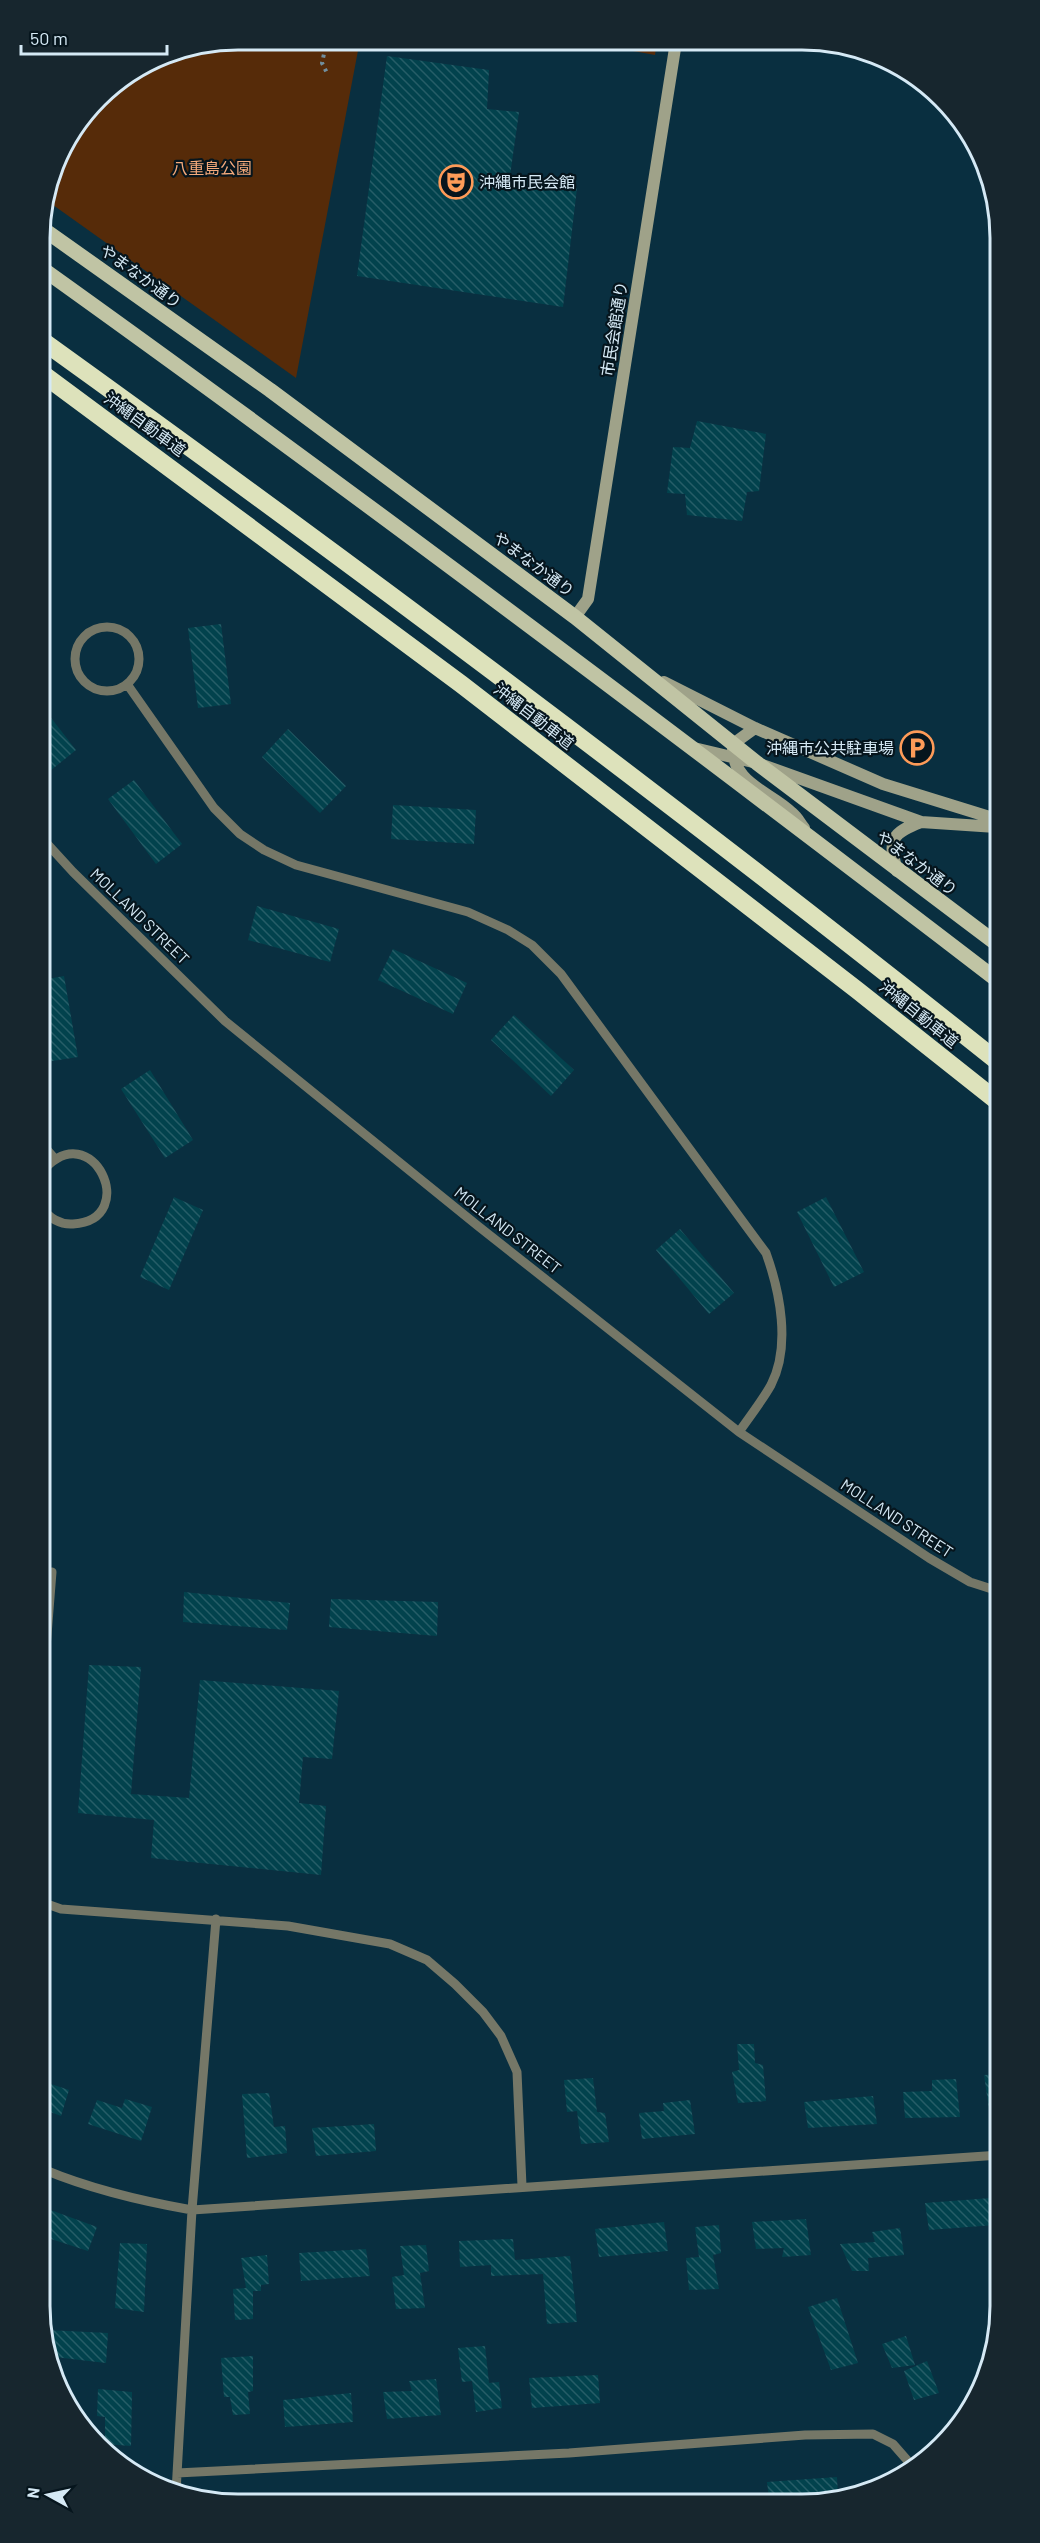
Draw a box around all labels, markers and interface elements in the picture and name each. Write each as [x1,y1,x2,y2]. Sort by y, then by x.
scale bar [21,18,166,56]
text: 50 m [30,27,68,49]
park label: 八重島公園 [172,158,252,177]
theatre icon: 沖縄市民会館 [438,164,474,200]
place label: 沖縄市民会館 [479,172,575,191]
street label: やまなか通り [97,240,186,311]
street label: 市民会館通り [597,280,630,378]
street label: 沖縄自動車道 [101,388,190,459]
street label: やまなか通り [490,527,578,600]
street label: 沖縄自動車道 [491,679,578,753]
parking icon: 沖縄市公共駐車場 [899,730,935,766]
place label: 沖縄市公共駐車場 [766,738,894,757]
street label: やまなか通り [873,826,961,899]
street label: MOLLAND STREET [87,864,194,968]
street label: 沖縄自動車道 [876,976,963,1051]
street label: MOLLAND STREET [451,1182,565,1277]
street label: MOLLAND STREET [838,1474,957,1561]
north arrow [18,2465,78,2525]
text: N [23,2486,43,2499]

